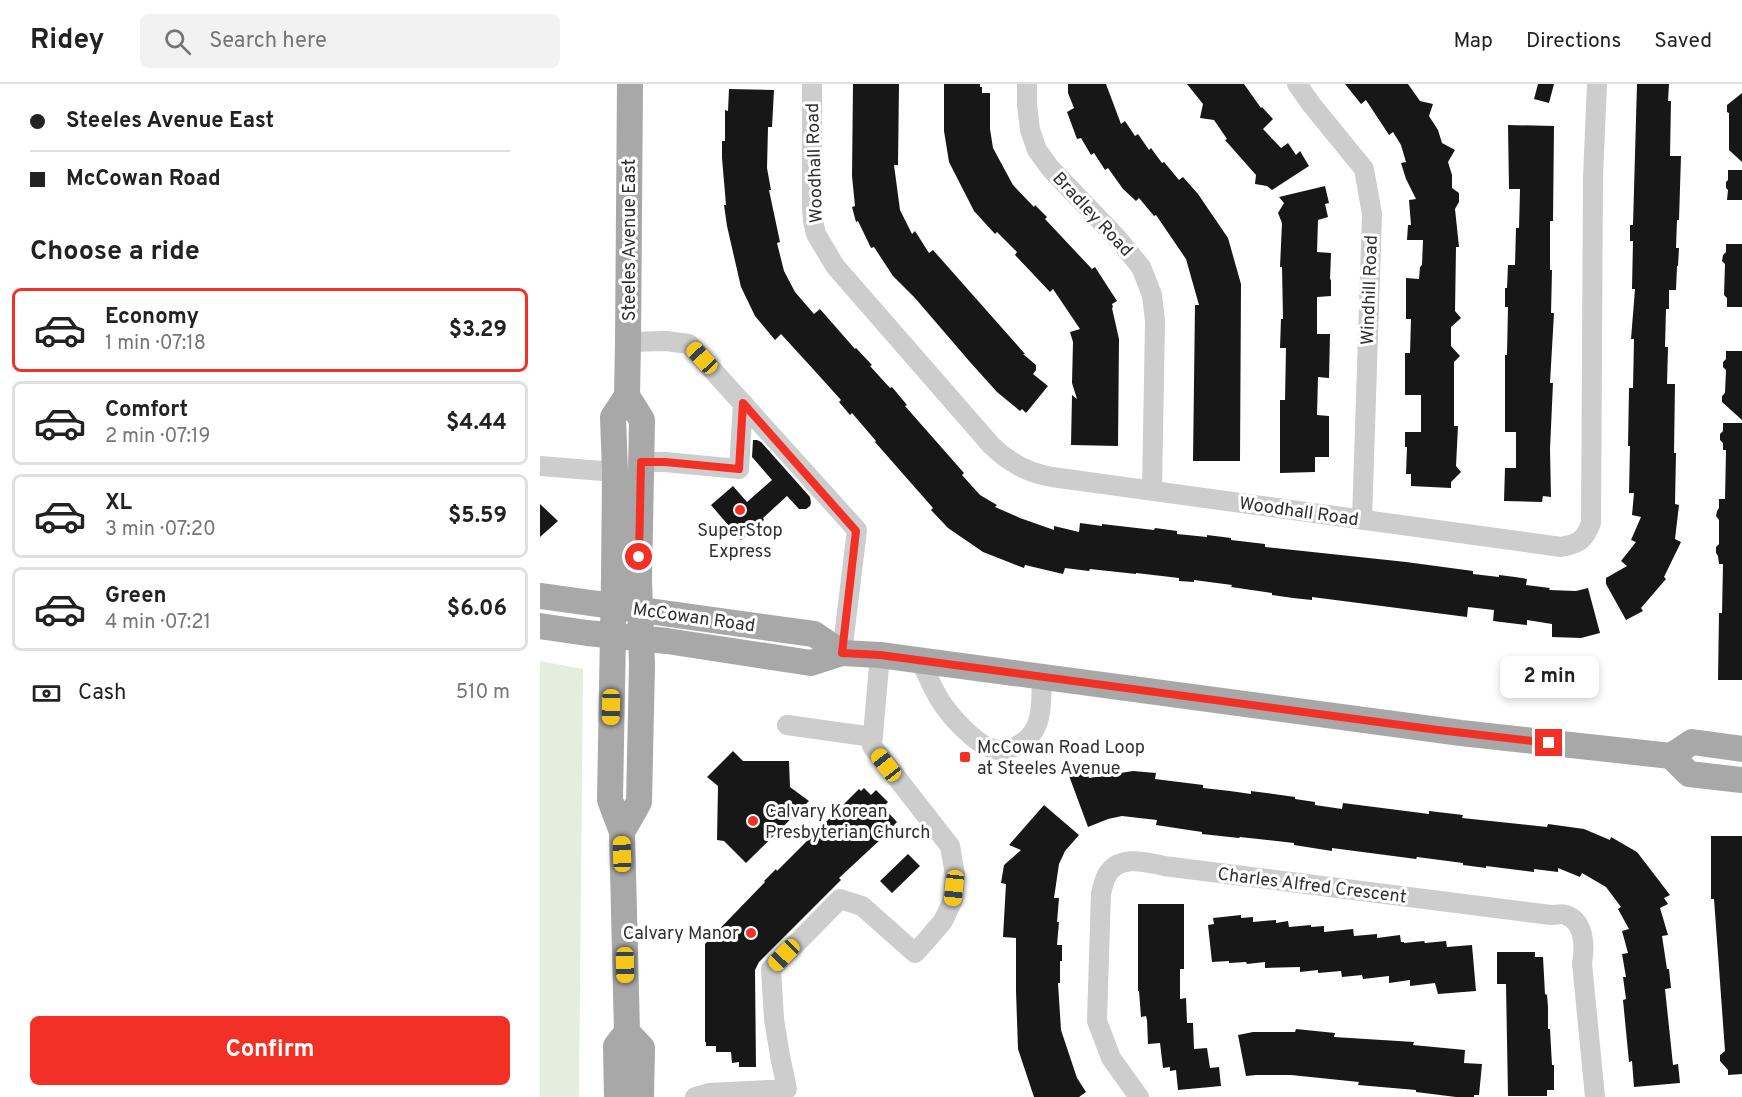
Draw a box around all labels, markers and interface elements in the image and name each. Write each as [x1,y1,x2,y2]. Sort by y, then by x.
search box [140,14,560,68]
text: Ridey [30,23,104,59]
icon: search [161,25,194,58]
text: Search here [209,28,327,55]
text: Map [1453,28,1493,55]
text: Directions [1526,28,1621,55]
text: Saved [1654,28,1712,55]
street label: Woodhall Road [802,102,829,224]
text: Steeles Avenue East [66,108,274,135]
street label: Steeles Avenue East [619,159,642,321]
text: McCowan Road [66,166,221,193]
street label: Bradley Road [1047,168,1137,262]
text: Choose a ride [30,235,200,269]
street label: Windhill Road [1357,235,1384,346]
icon: car [33,303,87,357]
text: Economy [105,304,199,331]
text: $3.29 [449,317,507,344]
text: 1 min · 07:18 [105,331,206,357]
car [683,339,721,377]
icon: car [33,396,87,450]
text: Comfort [105,397,188,424]
text: $4.44 [446,410,507,437]
text: 2 min · 07:19 [105,424,210,450]
icon: car [33,489,87,543]
text: XL [105,490,132,517]
street label: Woodhall Road [1237,493,1360,532]
text: $5.59 [448,503,507,530]
marker: SuperStop Express [733,503,747,517]
text: 3 min · 07:20 [105,517,216,543]
place label: SuperStop Express [697,520,783,564]
route start [625,543,652,570]
icon: car [33,582,87,636]
text: Green [105,583,167,610]
text: $6.06 [447,596,507,623]
street label: McCowan Road [631,599,756,638]
text: 4 min · 07:21 [105,610,211,636]
callout: 2 min [1500,656,1598,698]
text: 2 min [1523,664,1576,690]
icon: cash [30,677,63,710]
text: Cash [78,680,127,707]
text: 510 m [456,680,510,706]
car [602,689,620,725]
route end [1535,729,1562,756]
place label: McCowan Road Loop at Steeles Avenue [977,737,1145,781]
car [868,745,904,785]
marker: McCowan Road Loop at Steeles Avenue [958,750,972,764]
place label: Calvary Korean Presbyterian Church [765,801,930,845]
marker: Calvary Korean Presbyterian Church [746,814,760,828]
car [612,836,632,872]
street label: Charles Alfred Crescent [1216,863,1408,909]
car [943,869,965,907]
place label: Calvary Manor [623,923,739,946]
marker: Calvary Manor [744,926,758,940]
car [765,936,803,974]
car [616,947,634,983]
button: Confirm [30,1016,510,1085]

